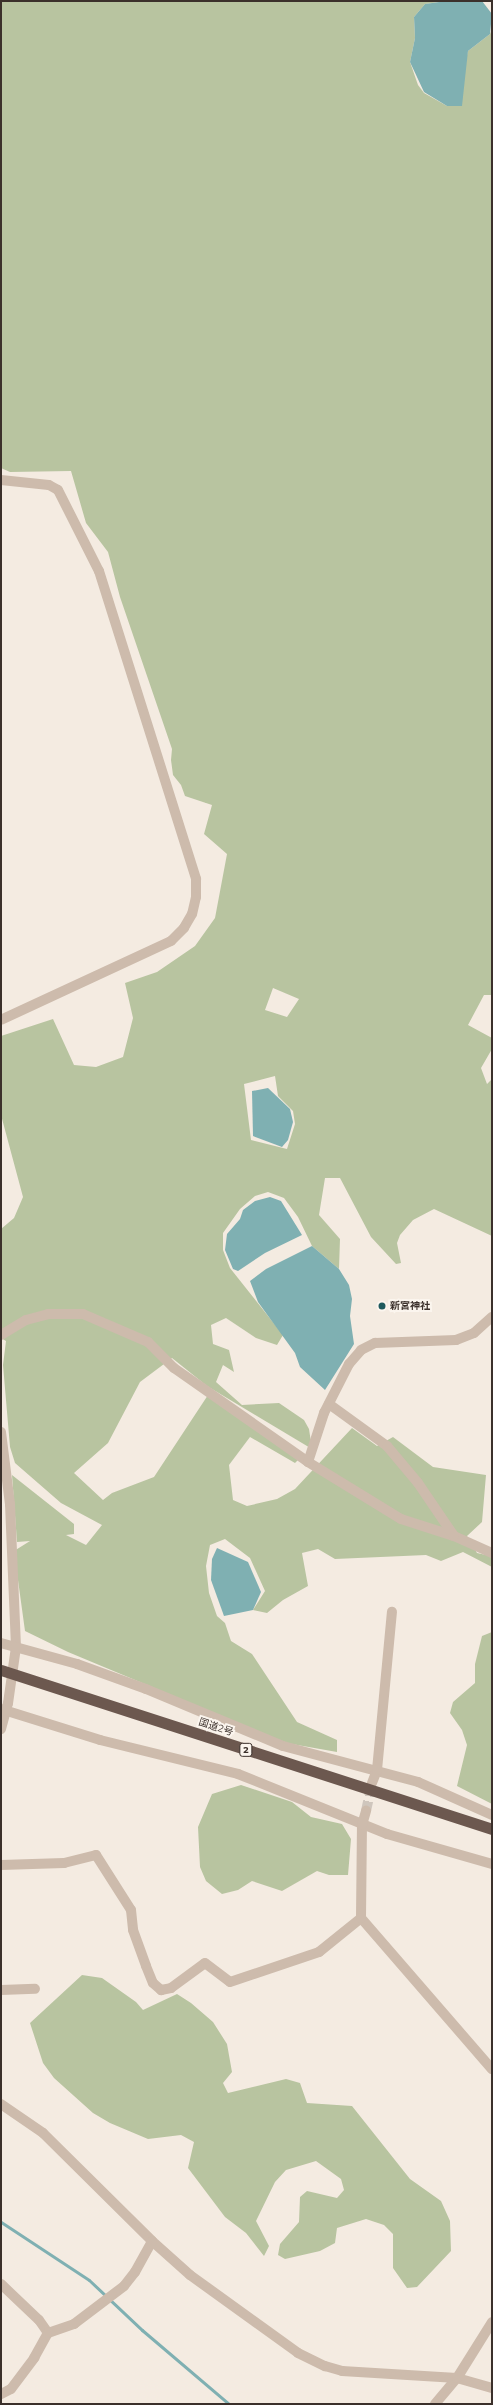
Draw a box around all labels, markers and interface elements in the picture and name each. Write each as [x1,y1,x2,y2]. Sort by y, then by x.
place label: 新宮神社 [390,1300,430,1312]
marker: 新宮神社 [377,1301,387,1311]
street label: 国道2号 [197,1716,235,1738]
road number: 2 [239,1743,253,1757]

